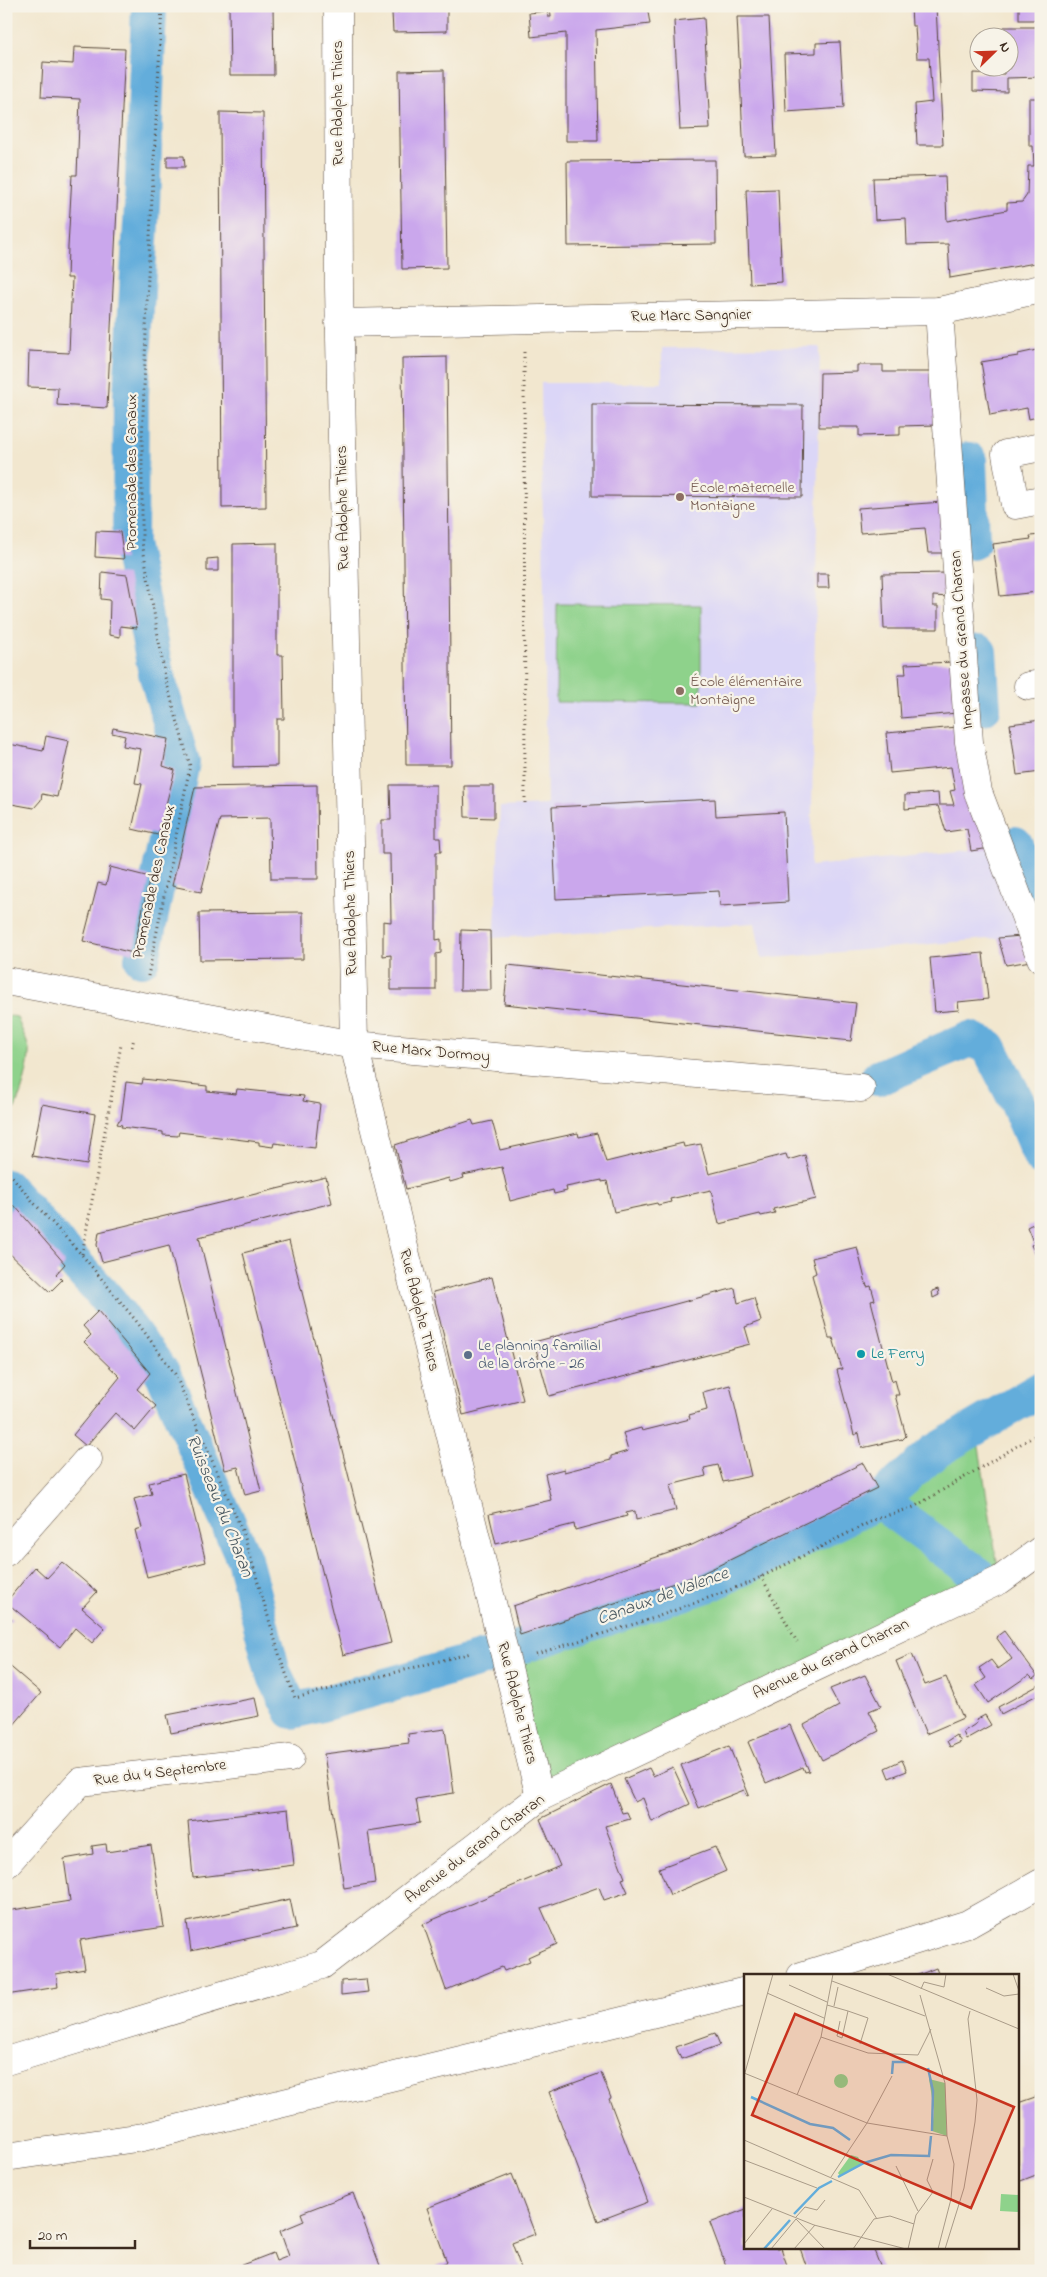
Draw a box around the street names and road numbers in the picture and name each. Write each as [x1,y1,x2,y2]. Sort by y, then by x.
street label: Rue Adolphe Thiers [326,40,350,166]
street label: Rue Marc Sangnier [631,303,751,329]
street label: Promenade des Canaux [120,394,144,550]
street label: Rue Adolphe Thiers [330,445,356,571]
street label: Impasse du Grand Charran [944,550,980,730]
street label: Promenade des Canaux [126,803,182,961]
street label: Rue Adolphe Thiers [338,850,364,976]
street label: Rue Marx Dormoy [371,1035,491,1069]
street label: Rue Adolphe Thiers [392,1246,446,1374]
street label: Avenue du Grand Charran [749,1612,913,1706]
street label: Rue Adolphe Thiers [490,1639,544,1767]
street label: Rue du 4 Septembre [92,1753,229,1793]
street label: Avenue du Grand Charran [400,1788,550,1910]

